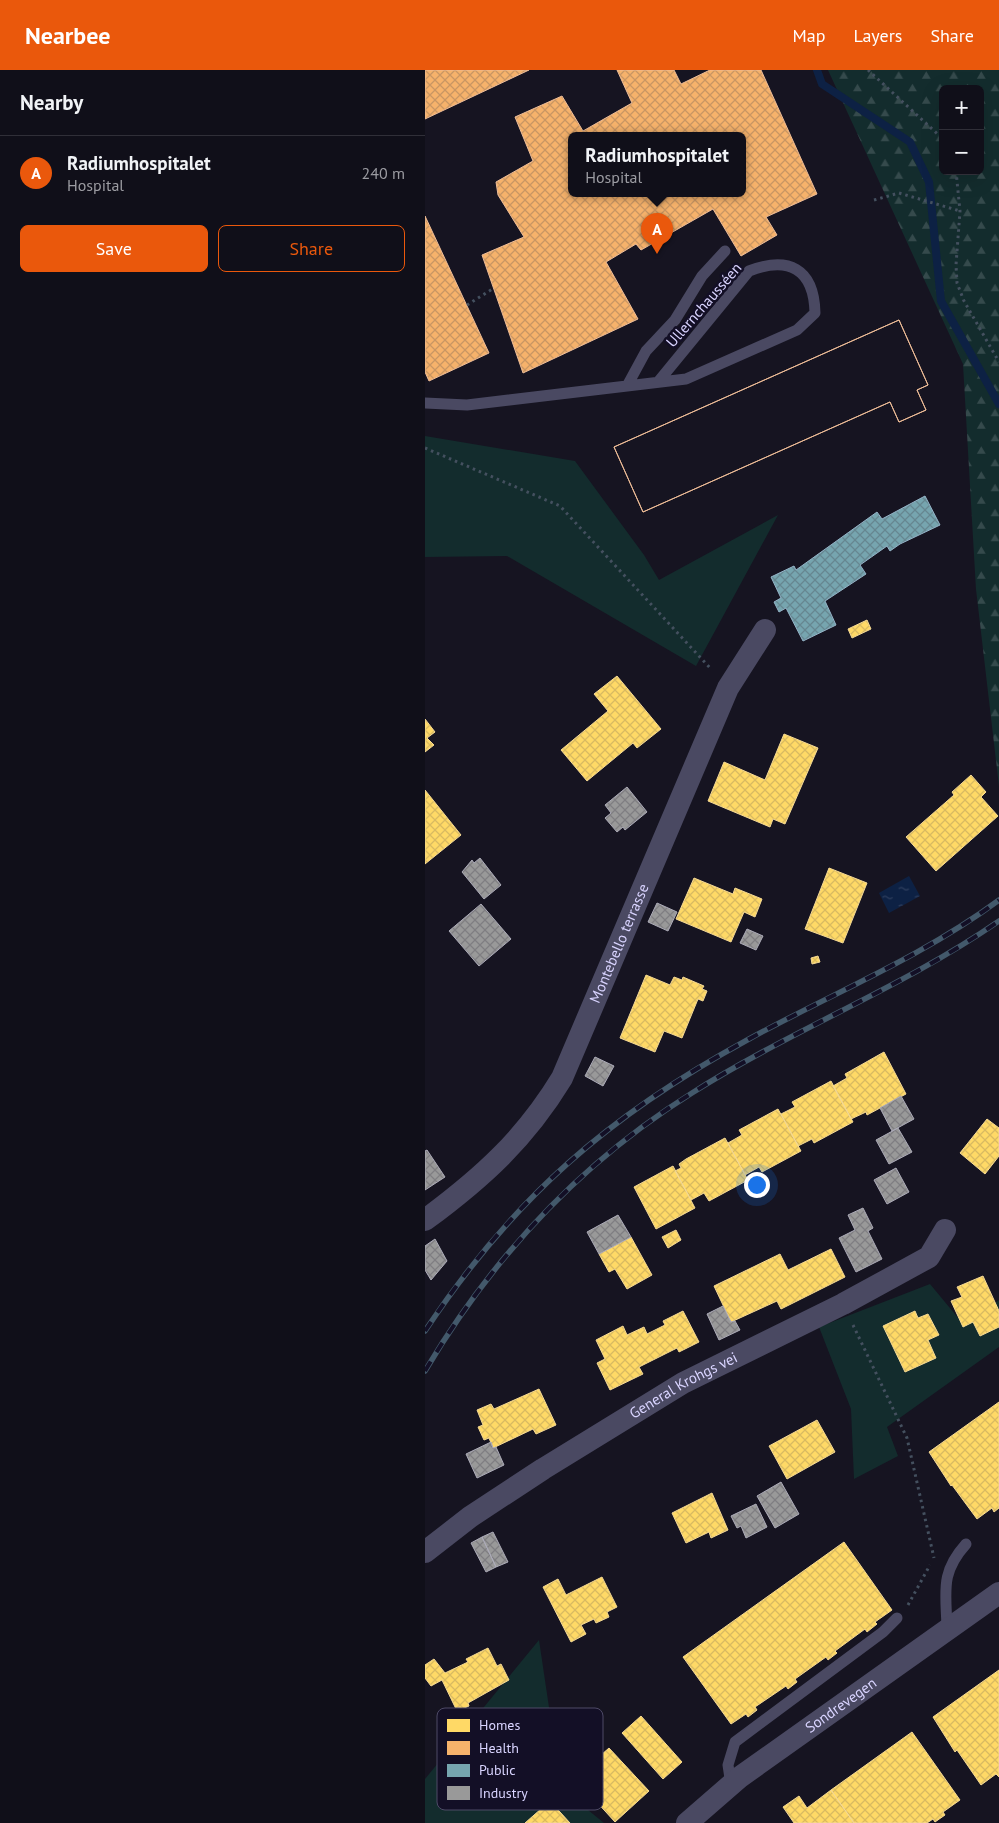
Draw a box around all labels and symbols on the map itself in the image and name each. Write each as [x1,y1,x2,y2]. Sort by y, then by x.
pin: A [641,213,673,254]
street label: Ullernchausséen [662,258,746,351]
street label: Montebello terrasse [585,881,653,1006]
your location [744,1172,770,1198]
street label: General Krohgs vei [626,1348,740,1423]
street label: Sondrevegen [801,1673,880,1737]
legend [437,1708,603,1810]
text: Homes [479,1716,520,1734]
text: Health [479,1739,519,1757]
text: Public [479,1761,516,1779]
text: Industry [479,1784,528,1802]

